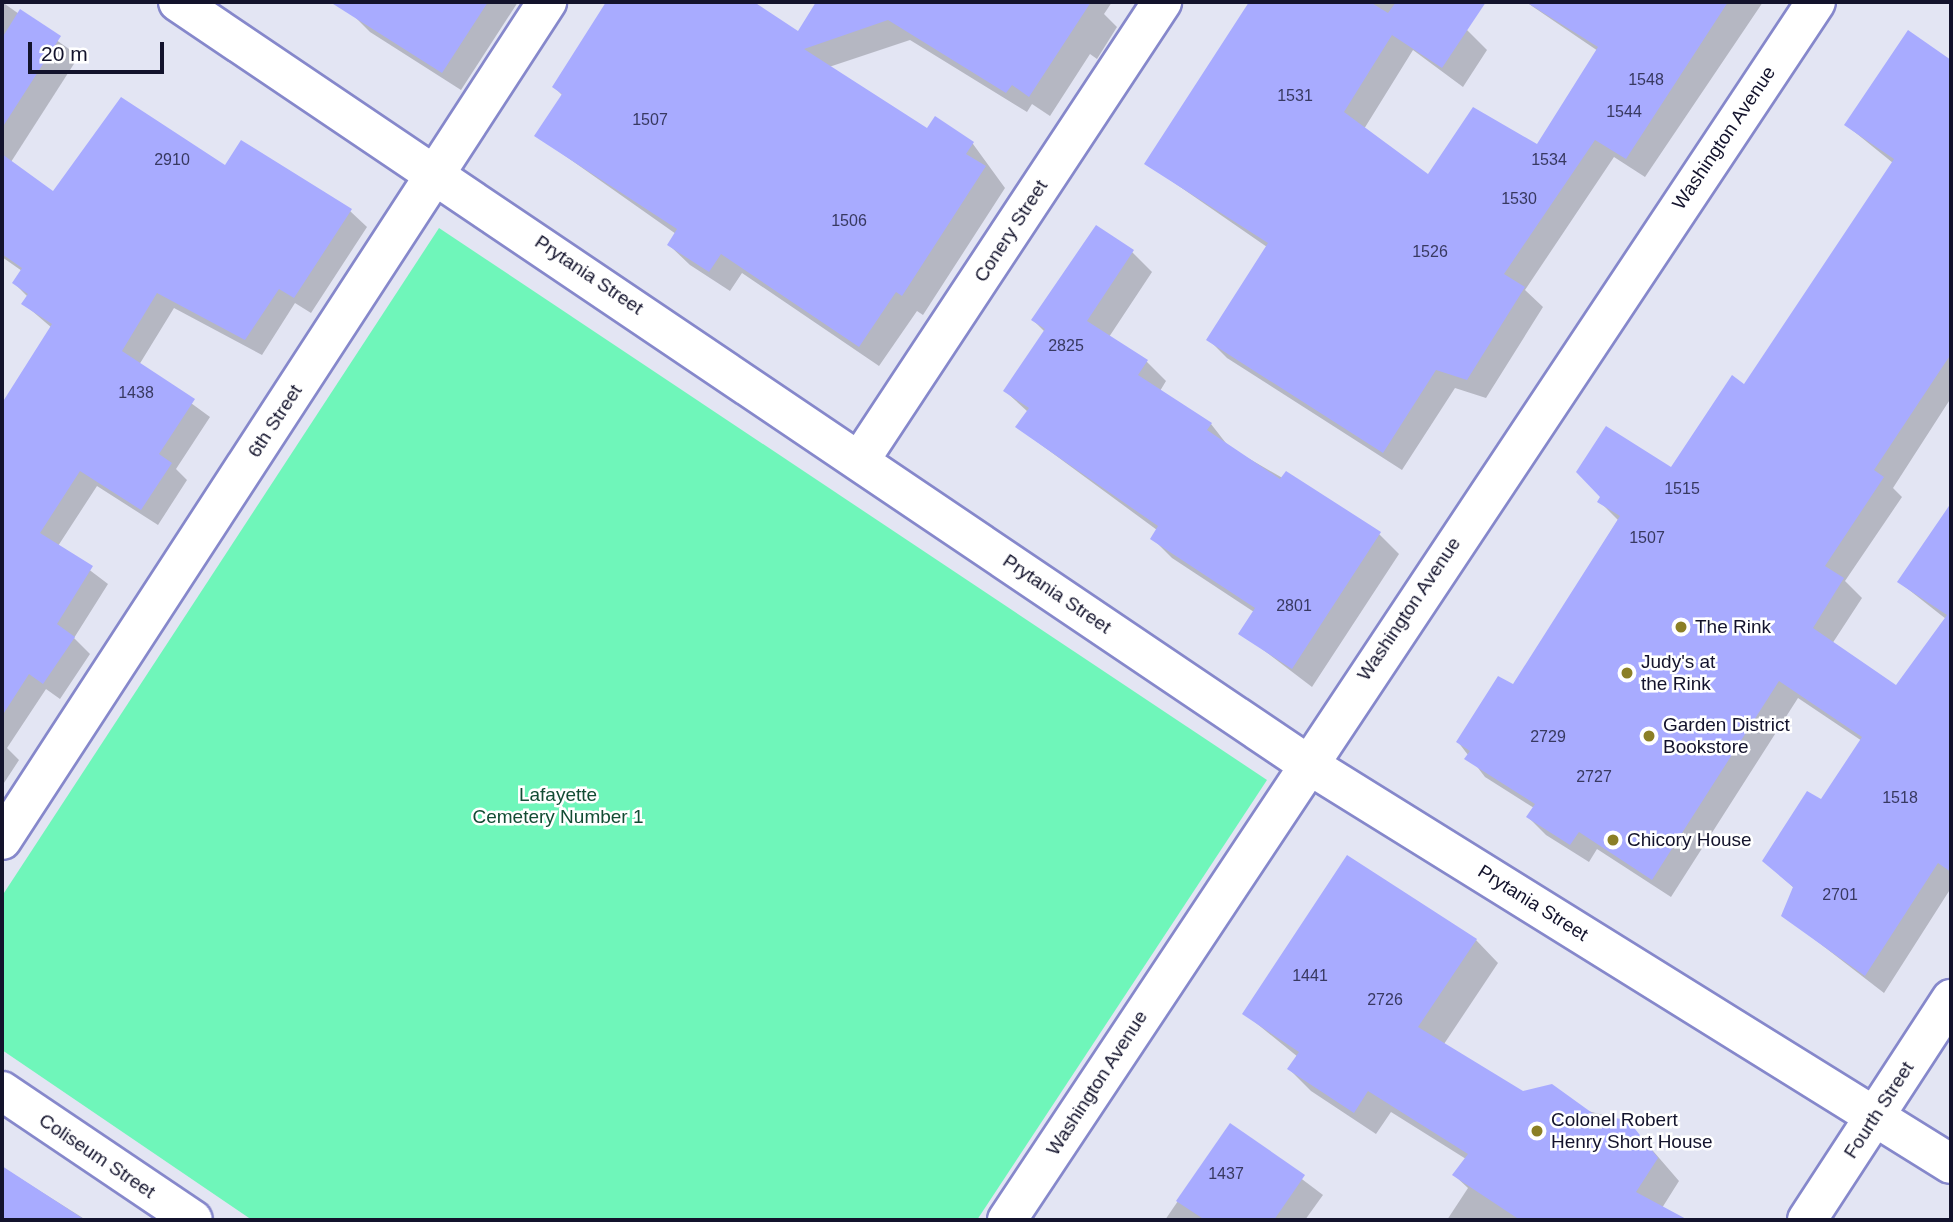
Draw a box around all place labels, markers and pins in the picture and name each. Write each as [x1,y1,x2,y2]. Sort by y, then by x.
place label: The Rink [1695,616,1771,638]
marker: The Rink [1673,619,1689,635]
place label: Judy's at the Rink [1641,651,1715,695]
marker: Judy's at the Rink [1619,665,1635,681]
place label: Garden District Bookstore [1663,714,1790,758]
marker: Garden District Bookstore [1641,728,1657,744]
place label: Chicory House [1627,829,1752,851]
marker: Chicory House [1605,832,1621,848]
place label: Colonel Robert Henry Short House [1551,1109,1713,1153]
marker: Colonel Robert Henry Short House [1529,1123,1545,1139]

